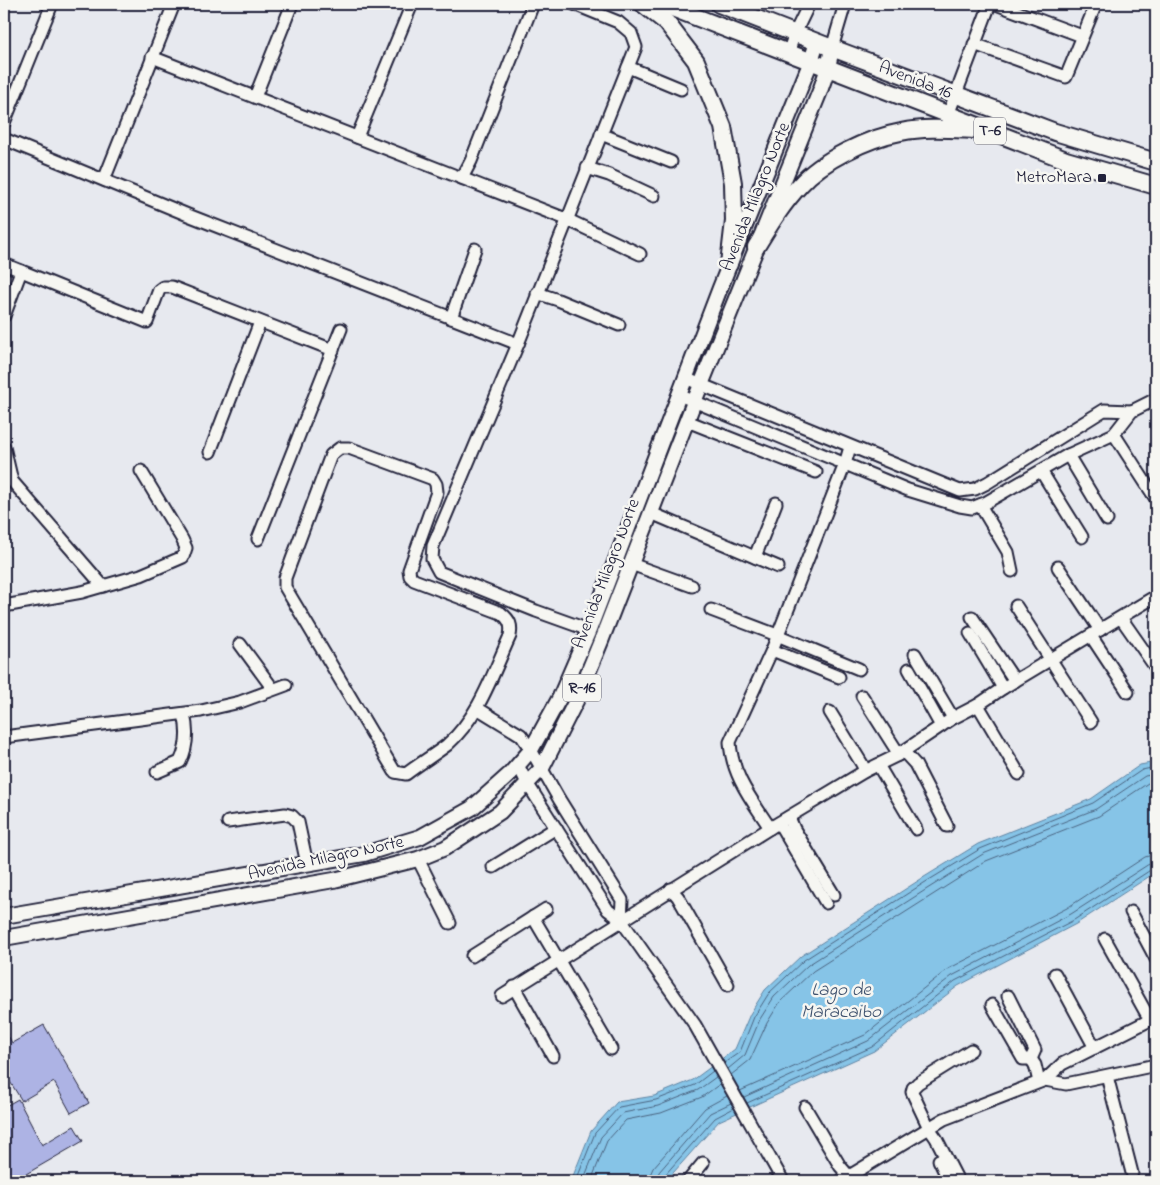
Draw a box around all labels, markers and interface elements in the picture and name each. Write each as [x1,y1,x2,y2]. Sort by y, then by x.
street label: Avenida 16 [875,55,956,107]
street label: Avenida Milagro Norte [714,118,799,276]
road number: T-6 [974,118,1006,144]
place label: MetroMara [1016,165,1092,191]
marker: MetroMara [1096,172,1108,184]
street label: Avenida Milagro Norte [566,494,649,653]
road number: R-16 [563,674,601,701]
street label: Avenida Milagro Norte [246,830,407,889]
water label: Lago de Maracaibo [801,977,882,1026]

